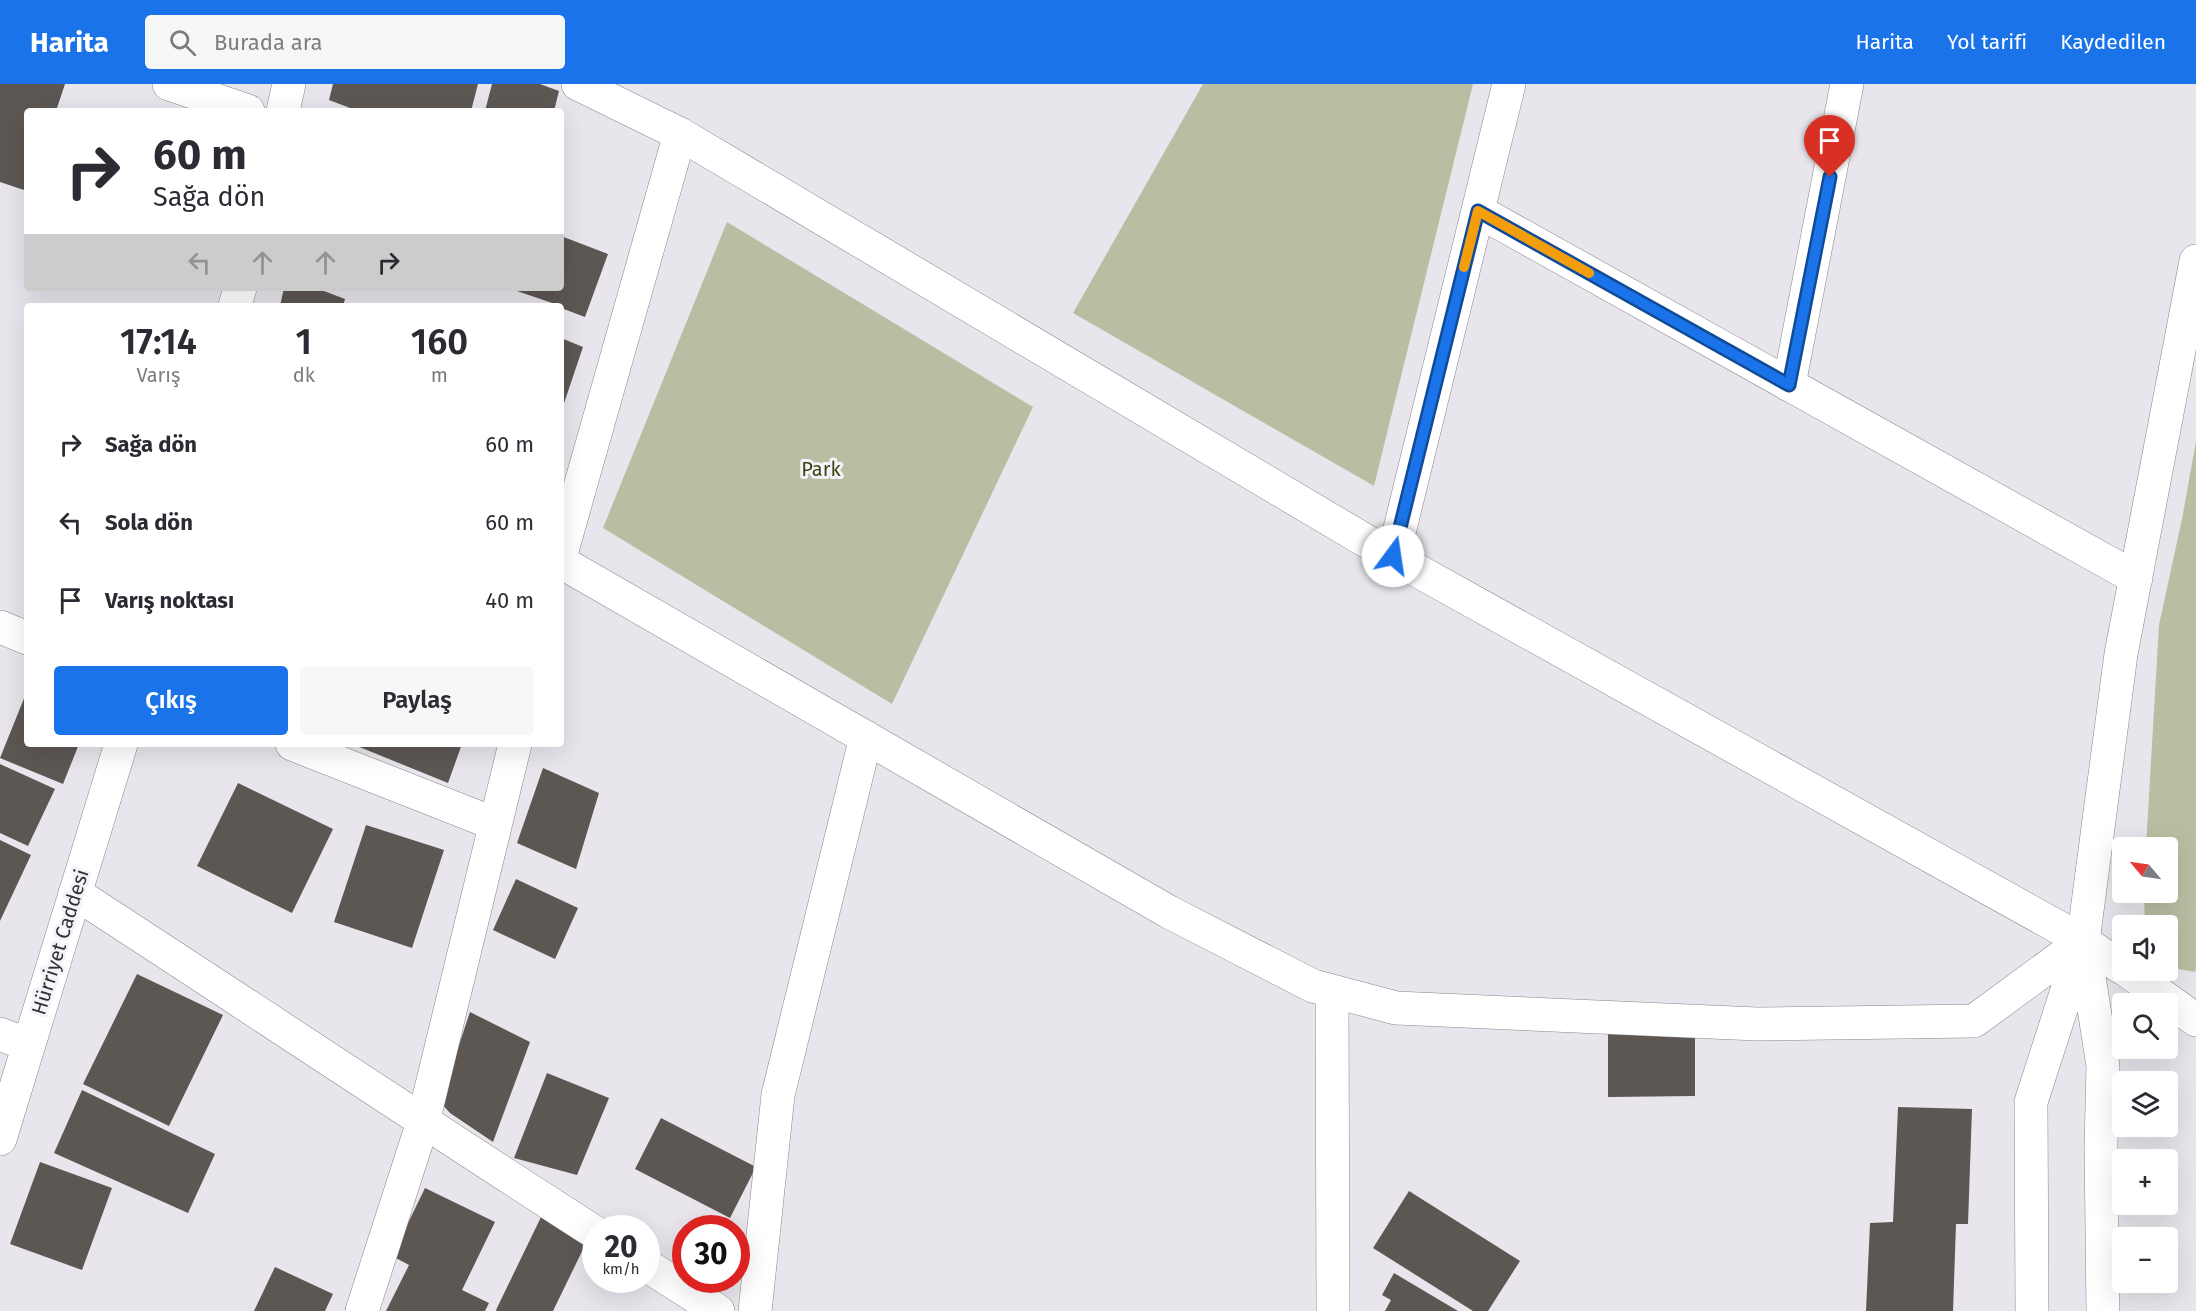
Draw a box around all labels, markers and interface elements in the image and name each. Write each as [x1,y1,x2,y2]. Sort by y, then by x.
search box [145,15,565,69]
text: Harita [30,26,109,59]
icon: search [166,26,199,59]
text: Burada ara [214,29,322,56]
text: Harita [1855,29,1914,55]
text: Yol tarifi [1947,29,2027,55]
text: Kaydedilen [2060,29,2166,55]
pin [1804,115,1855,177]
icon: arrive [1813,124,1846,157]
text: 60 m [153,130,247,180]
icon: right [54,132,132,210]
text: Sağa dön [153,181,265,213]
icon: left [183,246,216,279]
icon: ahead [246,246,279,279]
icon: ahead [309,246,342,279]
icon: right [372,246,405,279]
text: 17:14 [120,320,197,364]
text: 1 [296,320,312,364]
text: 160 [411,320,468,364]
text: Varış [136,363,180,387]
text: dk [293,363,315,387]
text: m [431,363,448,387]
icon: right [54,428,87,461]
text: Sağa dön [105,431,197,458]
text: 60 m [485,431,534,458]
park label: Park [801,457,841,481]
icon: left [54,506,87,539]
text: Sola dön [105,509,193,536]
text: 60 m [485,509,534,536]
position arrow [1361,524,1425,588]
icon: arrive [54,584,87,617]
text: Varış noktası [105,587,234,614]
text: 40 m [485,587,534,614]
button: Çıkış [54,666,288,735]
button: Paylaş [300,666,534,735]
north arrow [2112,837,2178,903]
map controls [2112,837,2178,1293]
street label: Hürriyet Caddesi [26,866,94,1018]
button: sound [2112,915,2178,981]
button: search [2112,993,2178,1059]
button: layers [2112,1071,2178,1137]
button: + [2112,1149,2178,1215]
speed limit sign: 30 [672,1215,750,1293]
button: − [2112,1227,2178,1293]
text: 20 [604,1229,638,1265]
text: km/h [602,1260,640,1278]

